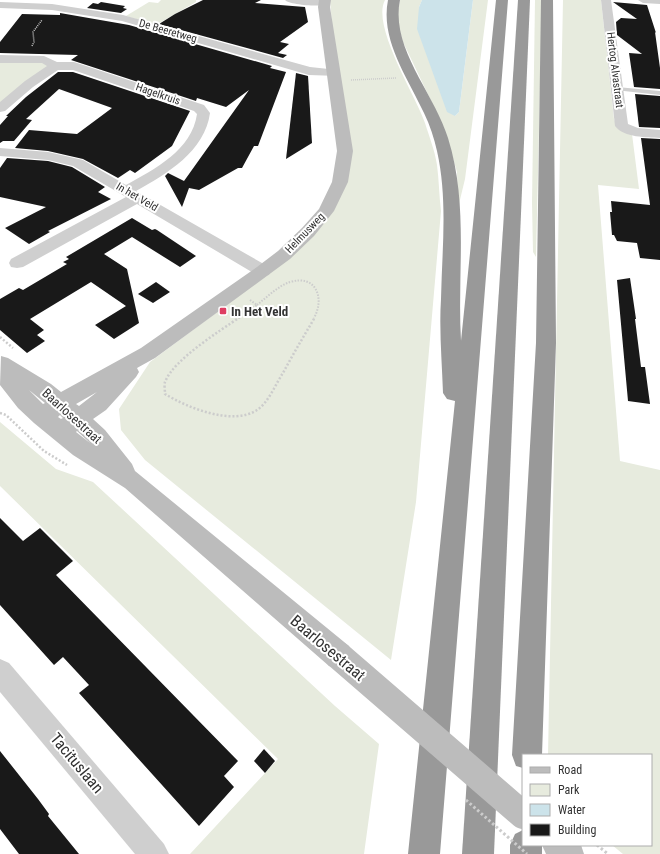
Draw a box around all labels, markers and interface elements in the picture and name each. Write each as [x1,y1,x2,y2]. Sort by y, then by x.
street label: De Beeretweg [138,17,198,45]
street label: Hertog Alvastraat [604,31,626,109]
street label: Hagelkruis [134,80,182,108]
street label: In het Veld [114,180,160,214]
street label: Helmusweg [283,210,327,256]
place label: In Het Veld [231,304,288,319]
marker: In Het Veld [218,306,228,316]
street label: Baarlosestraat [39,385,105,447]
street label: Baarlosestraat [287,611,370,685]
street label: Tacituslaan [46,729,108,797]
legend [522,754,652,846]
text: Road [558,763,582,777]
text: Park [558,783,580,797]
text: Water [558,803,586,817]
text: Building [558,823,596,837]

